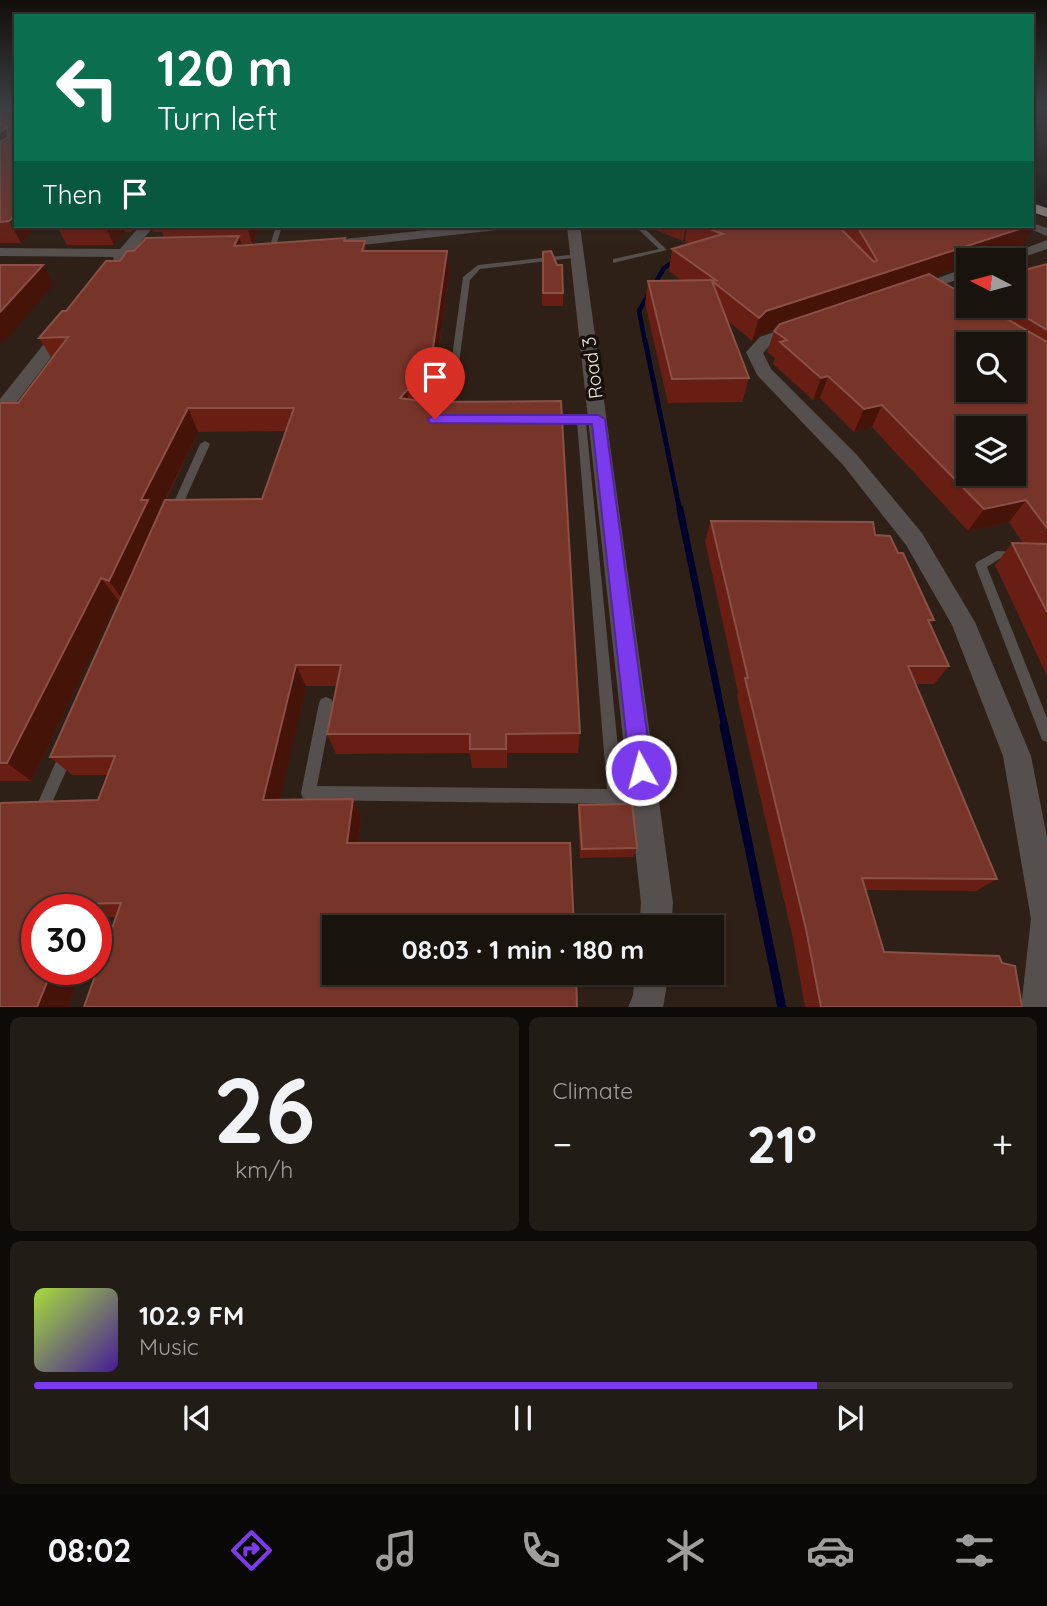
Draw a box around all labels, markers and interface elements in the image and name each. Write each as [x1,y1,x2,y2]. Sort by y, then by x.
text: 120 m [157,37,293,98]
icon: left [42,42,133,133]
text: Turn left [157,98,278,138]
icon: arrive [116,175,154,213]
text: Then [42,178,102,211]
north arrow [956,248,1026,318]
map controls [956,248,1026,486]
button: search [956,332,1026,402]
street label: Road 3 [576,336,608,400]
pin [405,347,465,419]
icon: arrive [416,358,454,396]
button: layers [956,416,1026,486]
position arrow [604,733,678,807]
speed limit sign: 30 [21,894,112,985]
text: 08:03 · 1 min · 180 m [402,933,644,966]
text: 26 [213,1052,315,1166]
text: Climate [553,1076,633,1105]
text: 21° [747,1111,817,1176]
text: − [553,1120,572,1168]
text: + [992,1120,1013,1168]
text: km/h [235,1155,293,1184]
text: 102.9 FM [139,1299,244,1332]
text: Music [139,1332,199,1361]
icon: previous [178,1399,216,1437]
icon: pause [504,1399,542,1437]
icon: next [831,1399,869,1437]
icon: directions [227,1526,276,1575]
icon: music [372,1526,421,1575]
icon: phone [516,1526,565,1575]
icon: climate [661,1526,710,1575]
icon: car [806,1526,855,1575]
icon: filters [950,1526,999,1575]
text: 08:02 [48,1530,132,1570]

